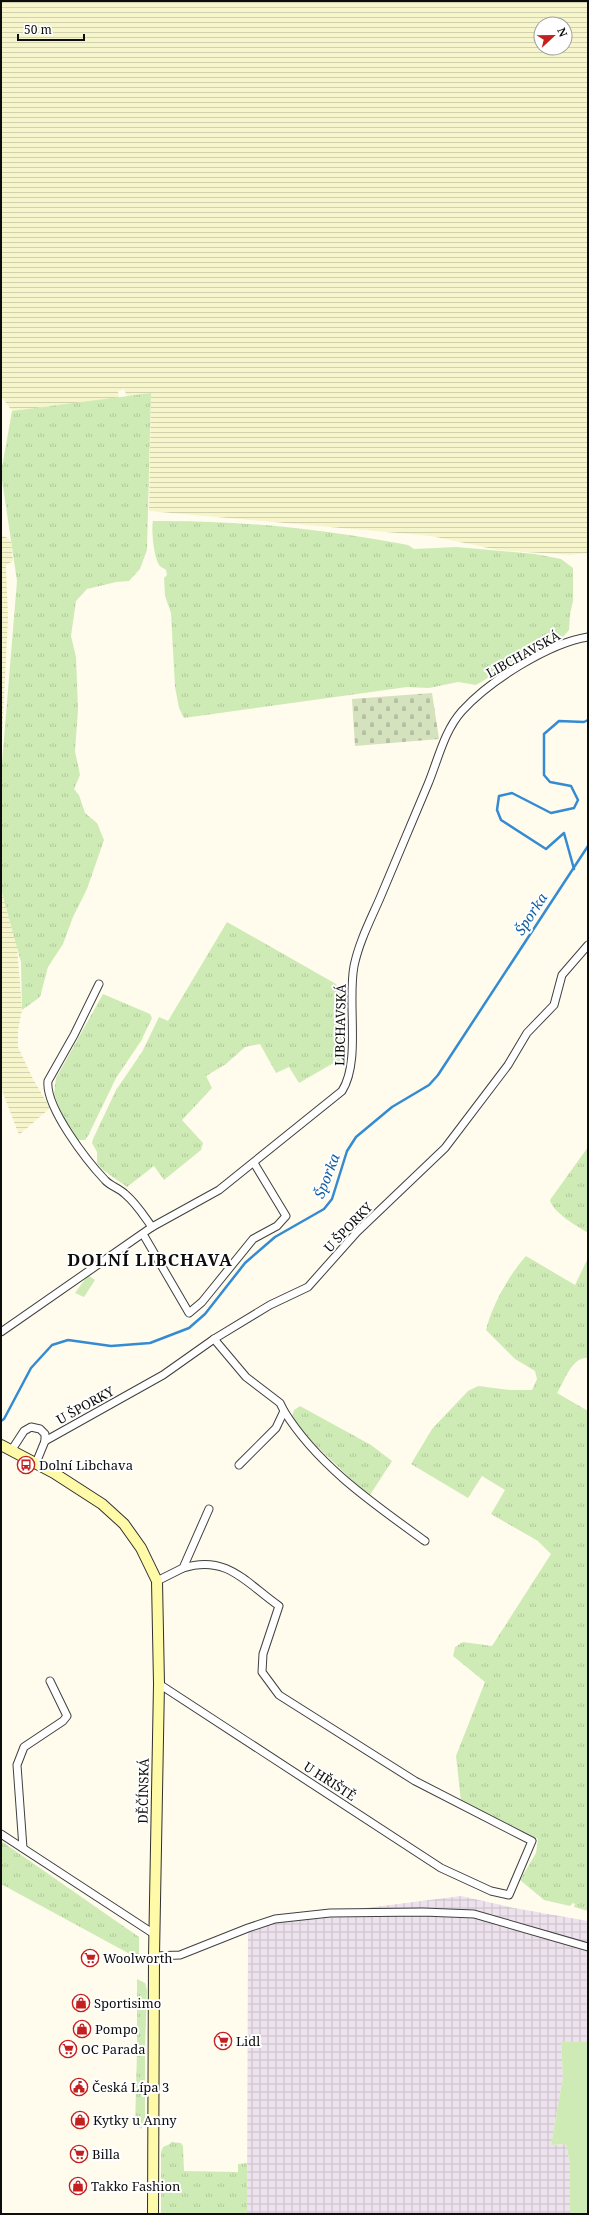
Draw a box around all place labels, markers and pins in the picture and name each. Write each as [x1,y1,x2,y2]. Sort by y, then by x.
bus stop icon: Dolní Libchava [16,1455,36,1475]
place label: Dolní Libchava [39,1456,133,1474]
supermarket icon: Woolworth [80,1948,100,1968]
place label: Woolworth [103,1949,173,1967]
shop icon: Sportisimo [71,1993,91,2013]
place label: Sportisimo [94,1994,161,2012]
shop icon: Pompo [72,2019,92,2039]
place label: Pompo [95,2020,138,2038]
supermarket icon: Lidl [213,2031,233,2051]
place label: Lidl [236,2032,260,2050]
supermarket icon: OC Parada [58,2039,78,2059]
place label: OC Parada [81,2040,146,2058]
public building icon: Česká Lípa 3 [69,2077,89,2097]
place label: Česká Lípa 3 [92,2078,169,2096]
shop icon: Kytky u Anny [70,2110,90,2130]
place label: Kytky u Anny [93,2111,177,2129]
supermarket icon: Billa [69,2144,89,2164]
place label: Billa [92,2145,120,2163]
shop icon: Takko Fashion [68,2176,88,2196]
place label: Takko Fashion [91,2177,181,2195]

